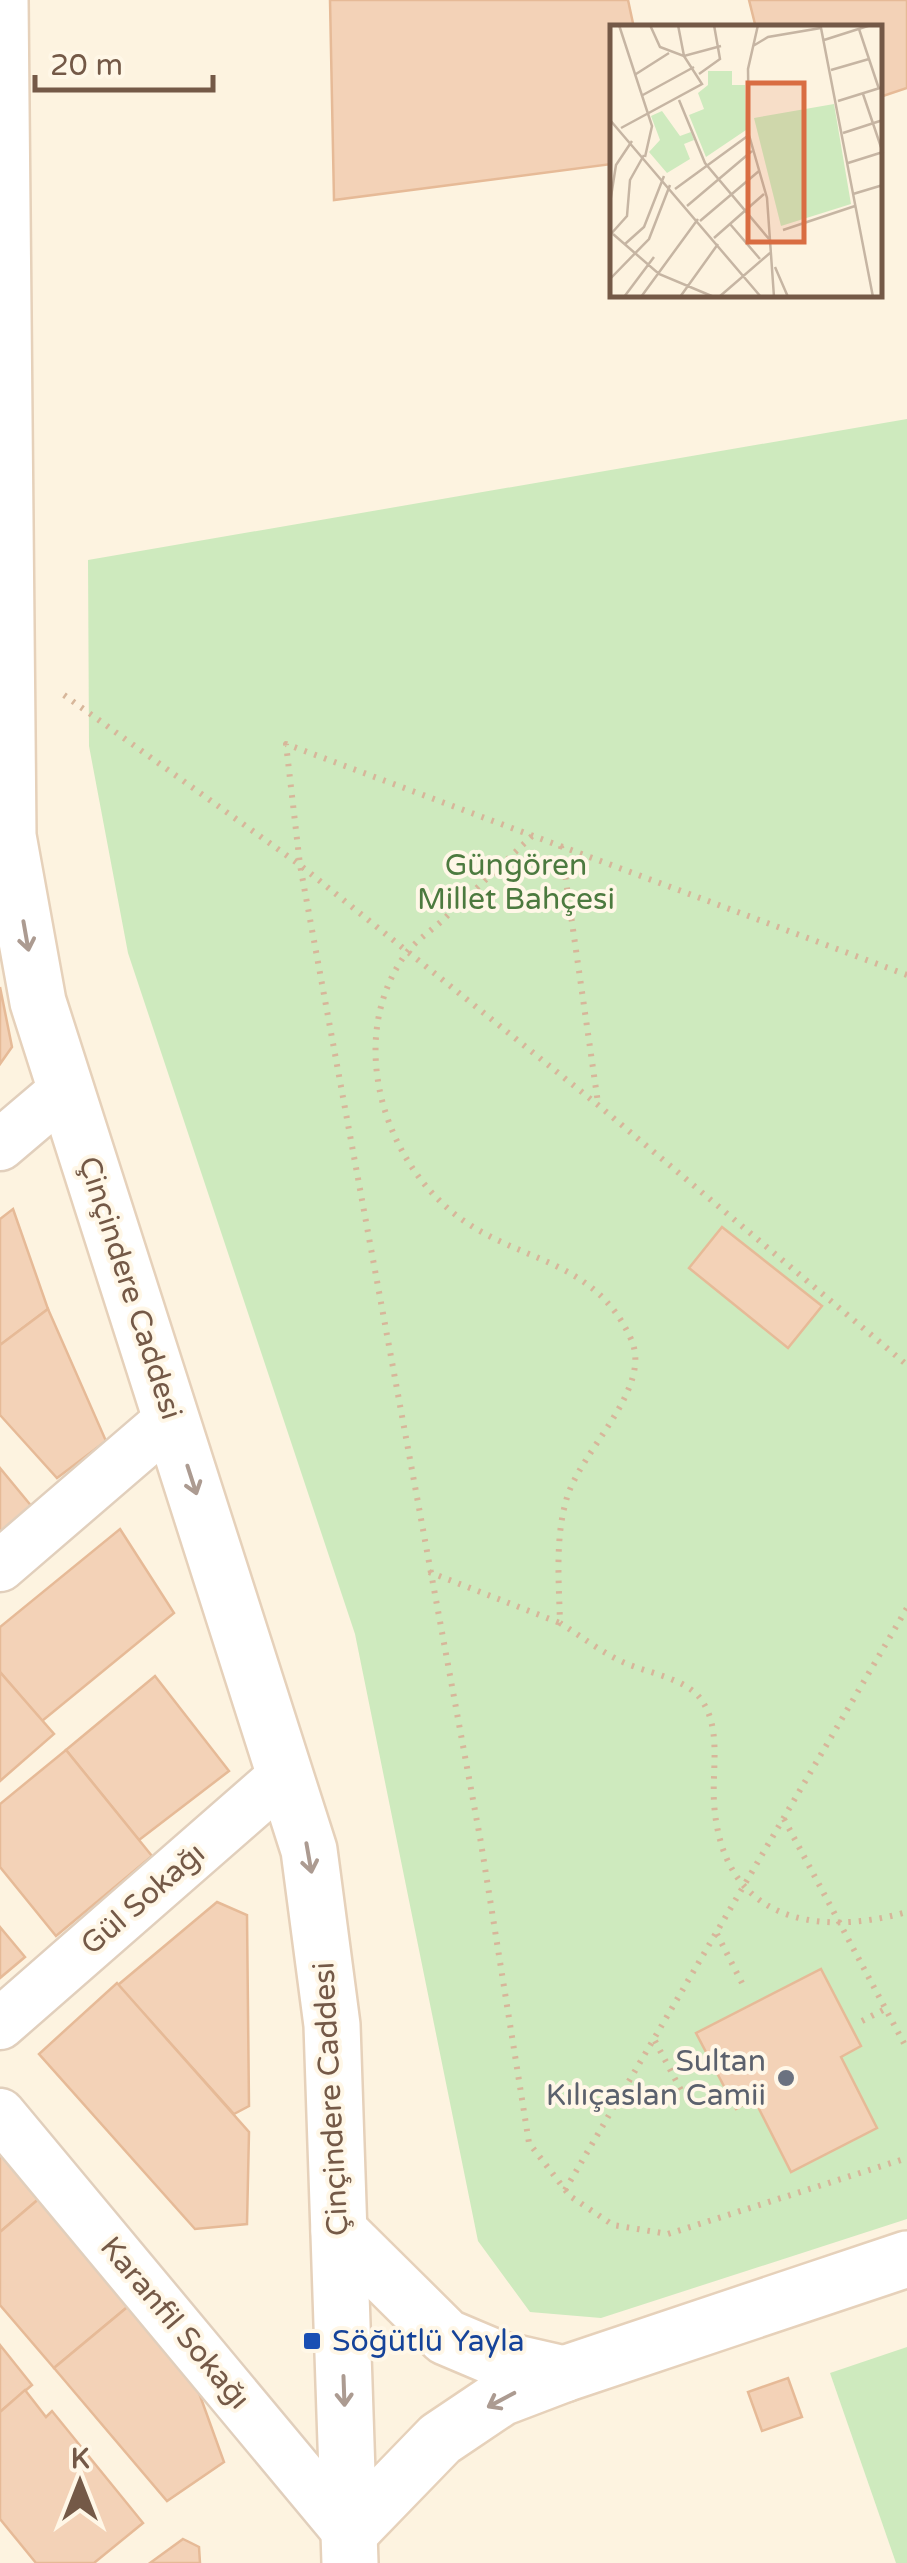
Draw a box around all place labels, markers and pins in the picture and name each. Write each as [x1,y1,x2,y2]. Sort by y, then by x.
place label: Sultan Kılıçaslan Camii [546,2043,766,2114]
marker: Sultan Kılıçaslan Camii [775,2067,797,2089]
place label: Söğütlü Yayla [332,2323,525,2360]
marker: Söğütlü Yayla [301,2330,323,2352]

